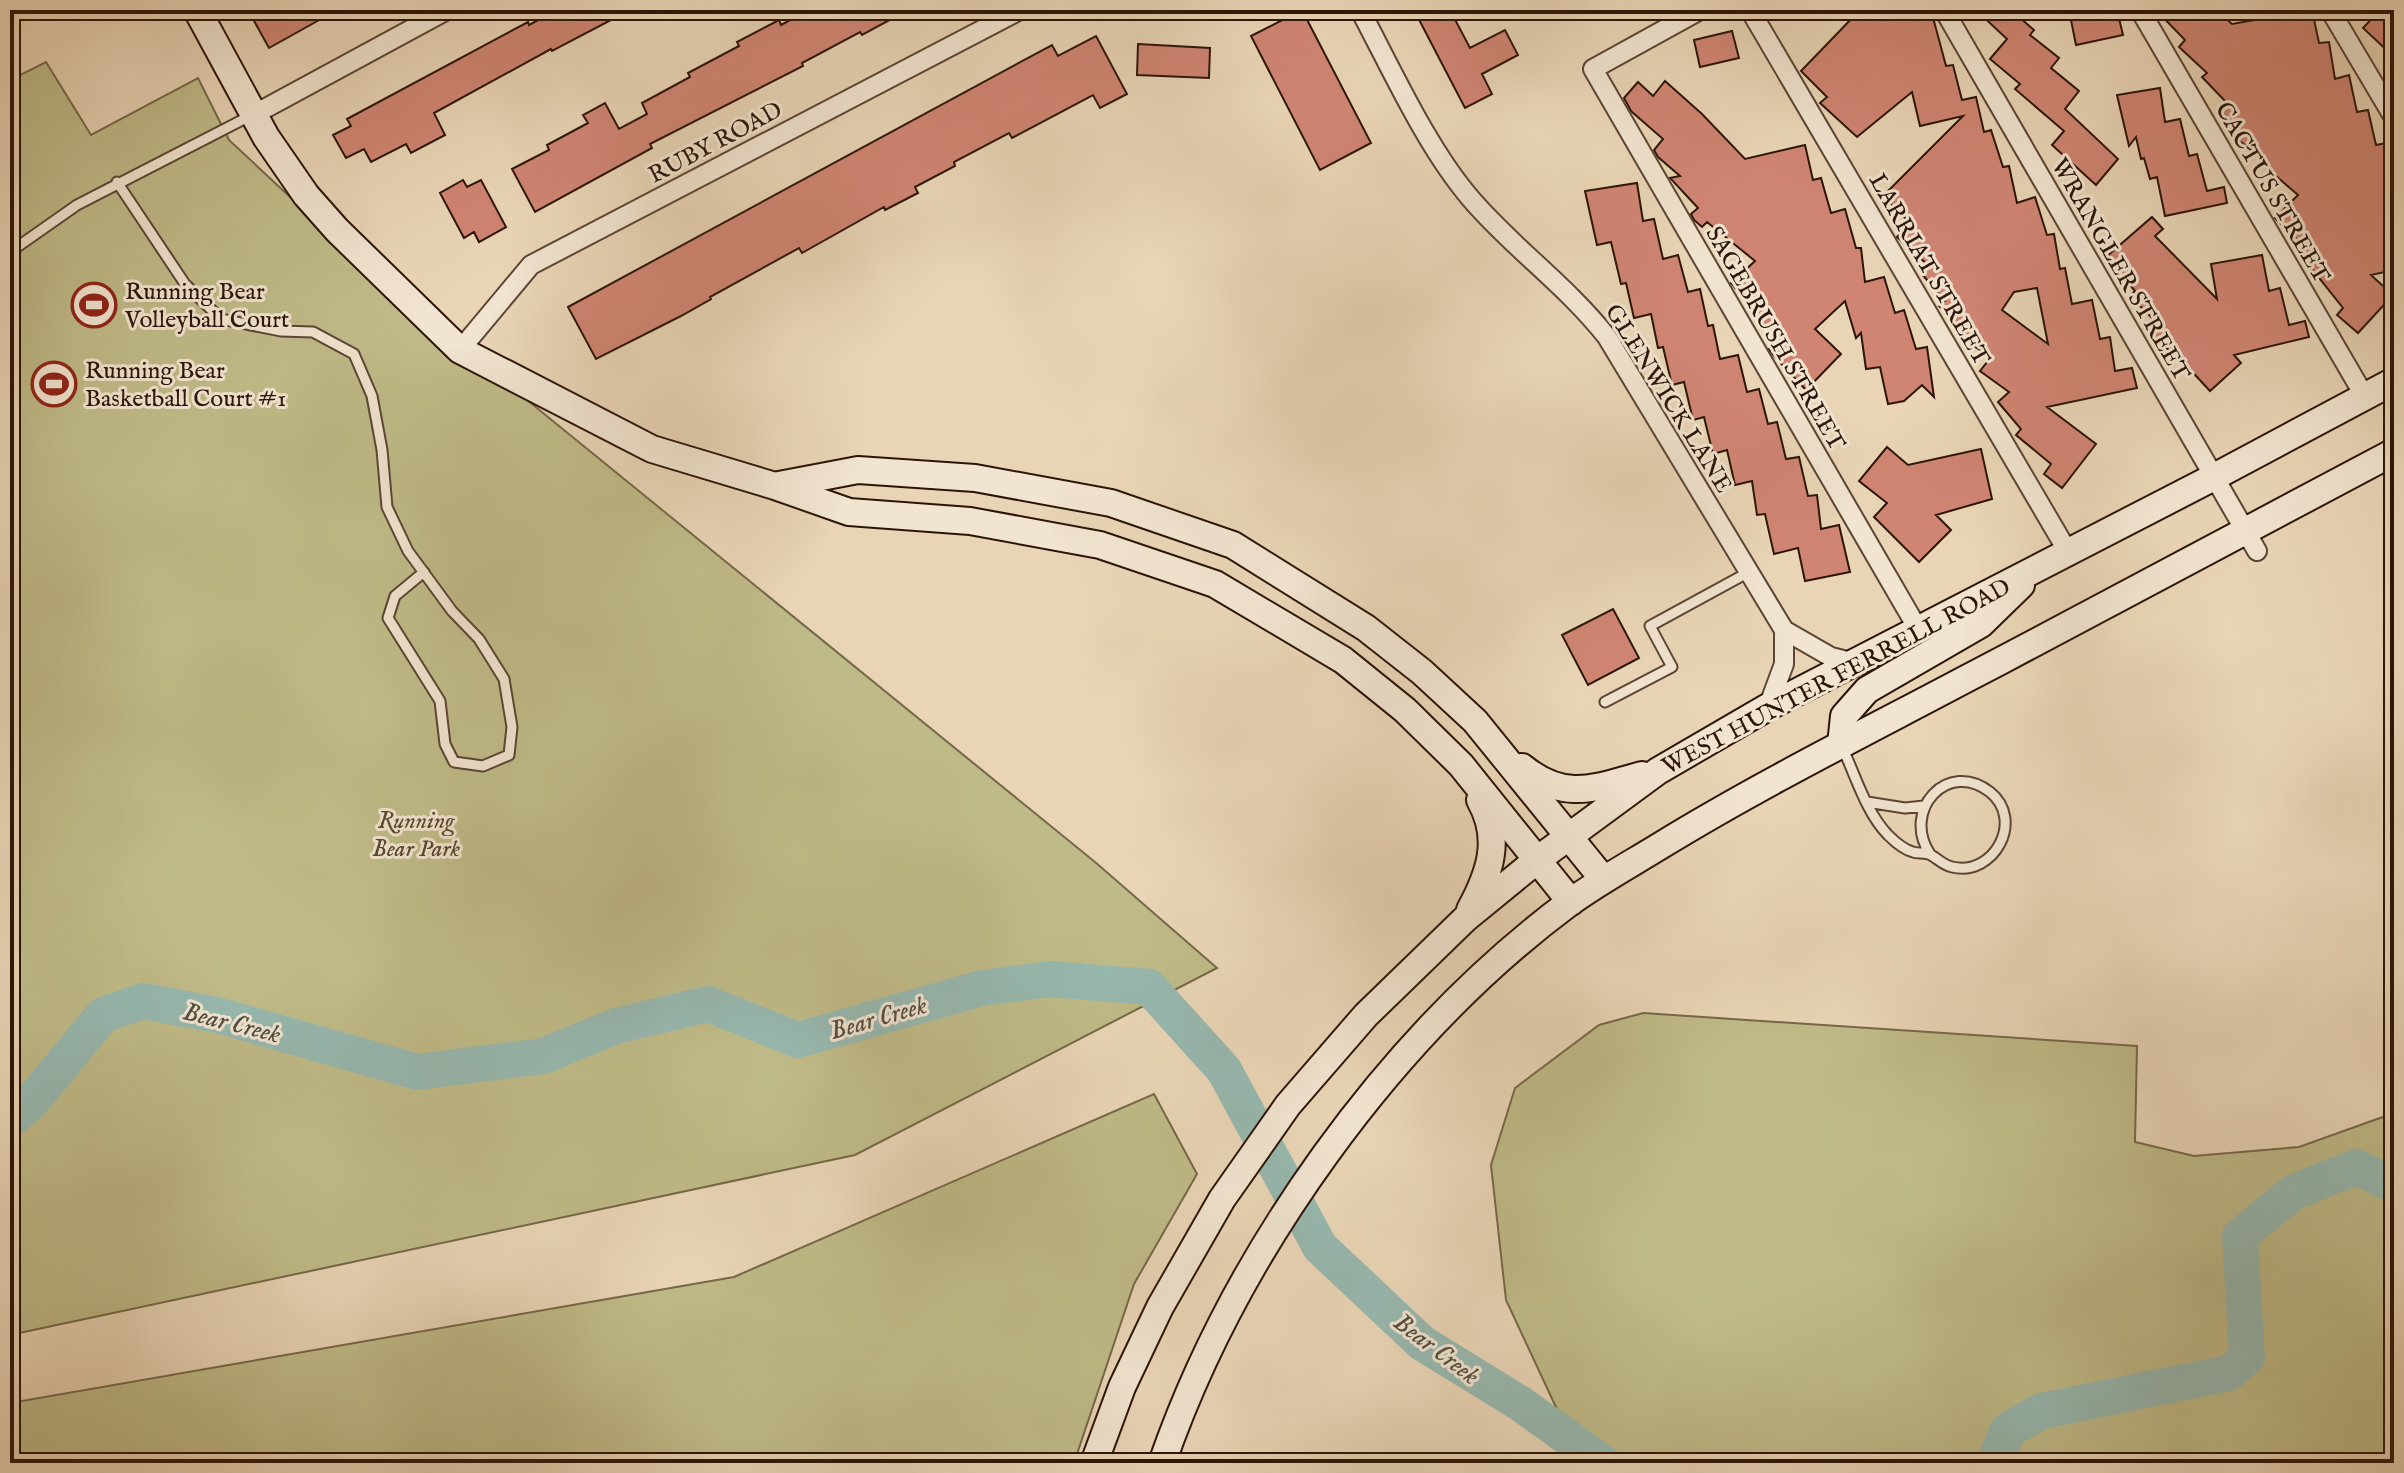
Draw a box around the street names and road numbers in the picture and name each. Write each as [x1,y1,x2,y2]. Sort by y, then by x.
street label: RUBY ROAD [643,95,788,192]
street label: CACTUS STREET [2207,97,2336,289]
street label: WRANGLER STREET [2043,153,2197,387]
street label: LARRIAT STREET [1861,168,1997,372]
street label: SAGEBRUSH STREET [1698,221,1852,457]
street label: GLENWICK LANE [1597,299,1738,499]
street label: WEST HUNTER FERRELL ROAD [1657,572,2016,783]

